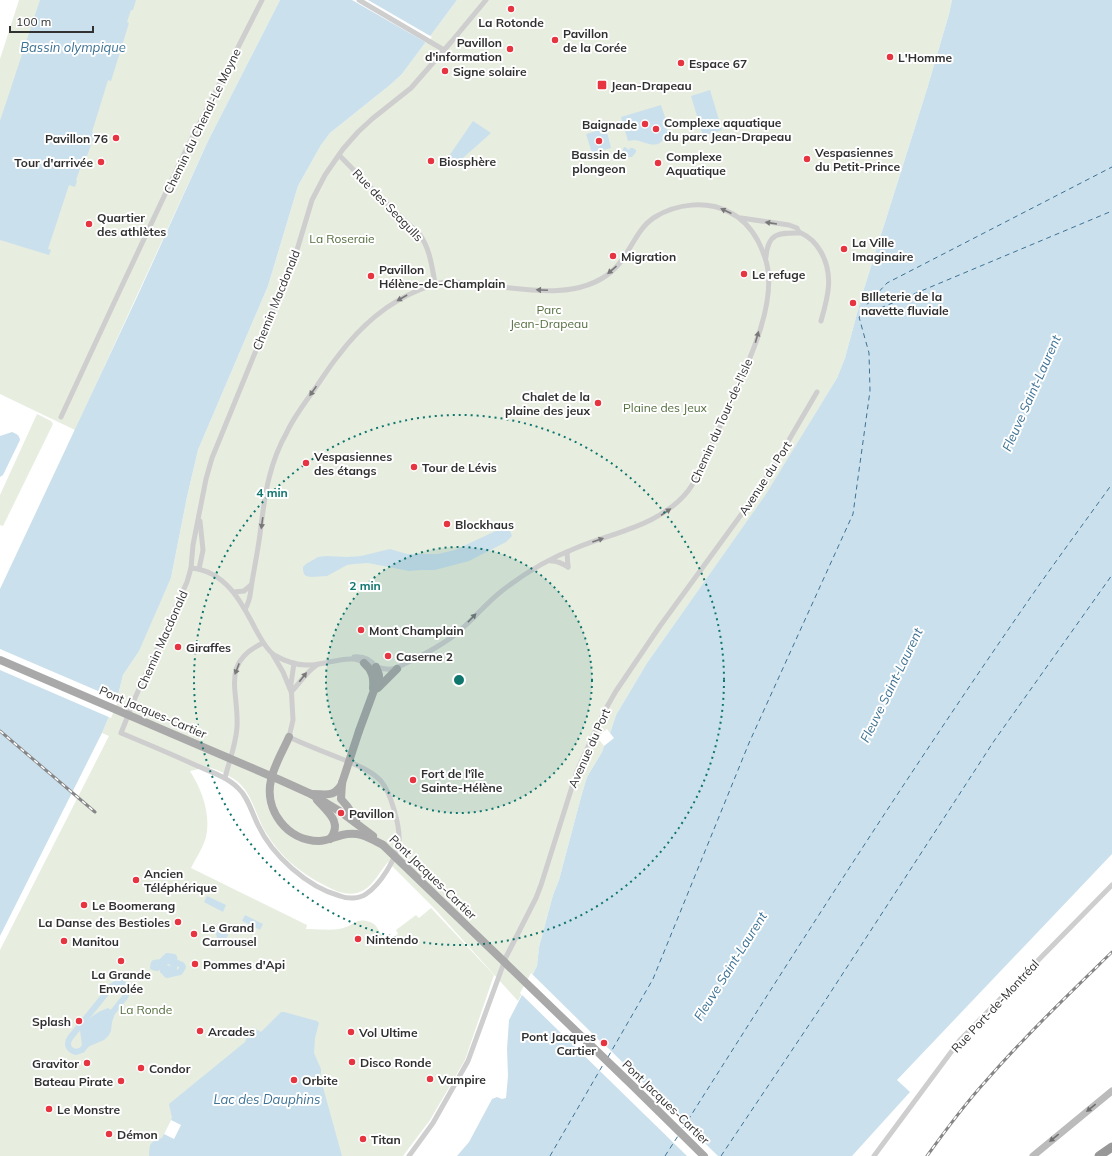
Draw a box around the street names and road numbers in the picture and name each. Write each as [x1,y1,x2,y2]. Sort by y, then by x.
street label: Chemin du Chenal-Le Moyne [160,46,244,196]
street label: Rue des Seagulls [350,166,426,244]
street label: Chemin Macdonald [249,248,303,352]
street label: Chemin du Tour-de-l'Isle [687,356,755,486]
street label: Avenue du Port [735,438,795,518]
street label: Chemin Macdonald [133,588,191,692]
street label: Pont Jacques-Cartier [97,683,210,742]
street label: Avenue du Port [565,706,613,790]
street label: Pont Jacques-Cartier [386,832,480,923]
street label: Rue Port-de-Montréal [948,956,1042,1056]
street label: Pont Jacques-Cartier [619,1057,713,1148]

